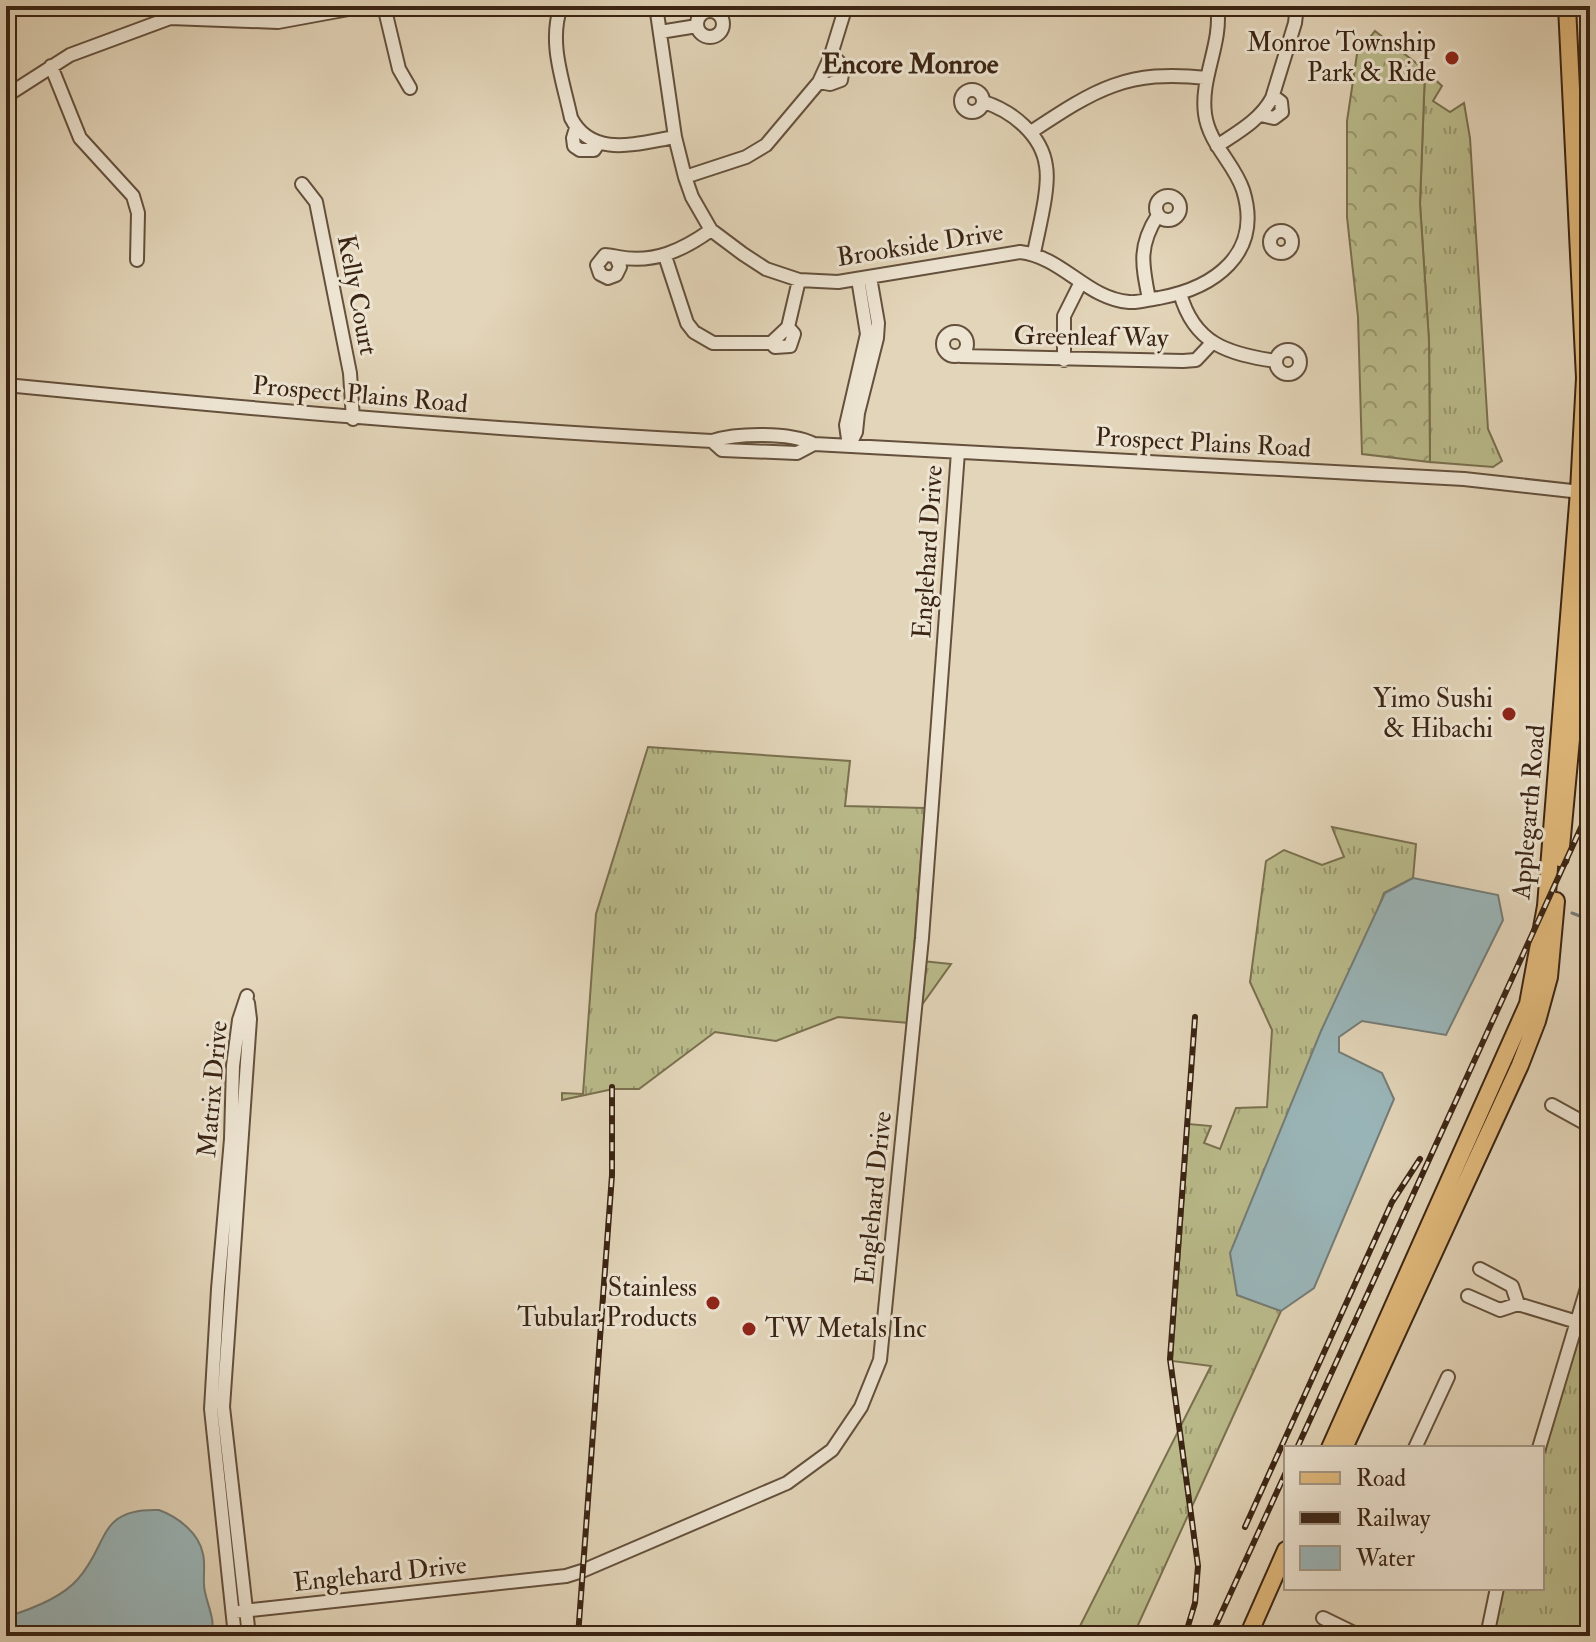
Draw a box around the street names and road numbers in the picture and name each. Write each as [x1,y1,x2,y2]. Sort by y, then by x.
street label: Brookside Drive [835,216,1006,274]
street label: Kelly Court [330,232,384,358]
street label: Greenleaf Way [1013,320,1169,354]
street label: Prospect Plains Road [251,370,469,421]
street label: Prospect Plains Road [1094,421,1312,466]
street label: Englehard Drive [906,464,950,640]
street label: Applegarth Road [1505,723,1554,902]
street label: Matrix Drive [191,1019,235,1159]
street label: Englehard Drive [849,1110,899,1286]
street label: Englehard Drive [292,1549,468,1599]

